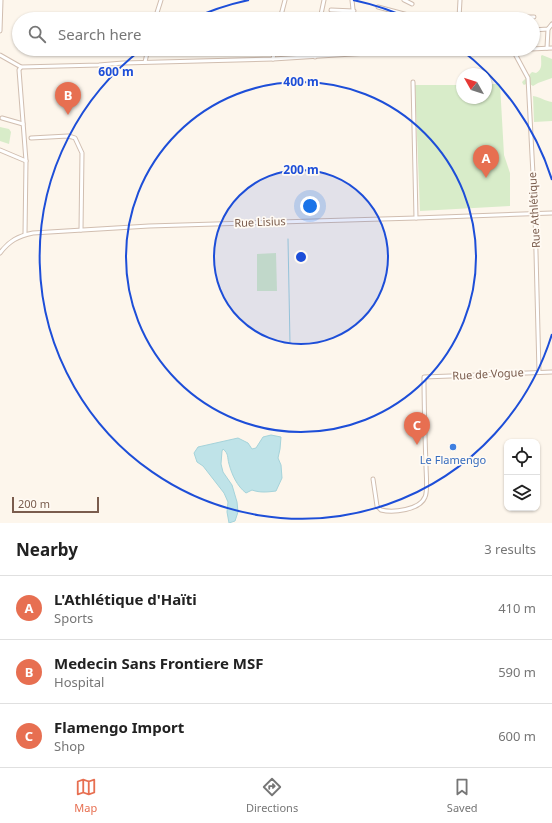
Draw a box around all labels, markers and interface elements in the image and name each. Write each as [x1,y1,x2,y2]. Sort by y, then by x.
search box [12,12,540,56]
icon: search [26,23,48,45]
text: Search here [58,24,141,44]
text: 600 m [98,63,134,80]
north arrow [456,68,492,104]
text: 400 m [283,73,319,90]
pin: B [55,82,81,115]
pin: A [473,145,499,178]
text: 200 m [283,161,319,178]
street label: Rue Athlétique [524,172,543,248]
your location [300,196,320,216]
street label: Rue Lisius [234,213,286,230]
centre of rings [294,250,308,264]
street label: Rue de Vogue [452,364,524,383]
pin: C [404,412,430,445]
map controls [504,439,540,511]
button: locate [504,439,540,475]
marker: Le Flamengo [448,442,458,452]
place label: Le Flamengo [420,452,486,467]
button: layers [504,475,540,511]
scale bar [12,495,99,514]
text: 200 m [18,496,50,511]
text: Nearby [16,538,78,561]
text: 3 results [484,540,536,558]
text: L'Athlétique d'Haïti [54,589,197,609]
text: A [25,599,34,617]
text: 410 m [498,599,536,617]
text: Sports [54,609,93,627]
text: Medecin Sans Frontiere MSF [54,653,263,673]
text: B [25,663,33,681]
text: 590 m [498,663,536,681]
text: Hospital [54,673,104,691]
text: Flamengo Import [54,717,184,737]
text: C [25,727,33,745]
text: 600 m [498,727,536,745]
text: Shop [54,737,85,755]
tab: Map [74,776,97,815]
tab: Directions [246,776,298,815]
tab: Saved [447,776,478,815]

